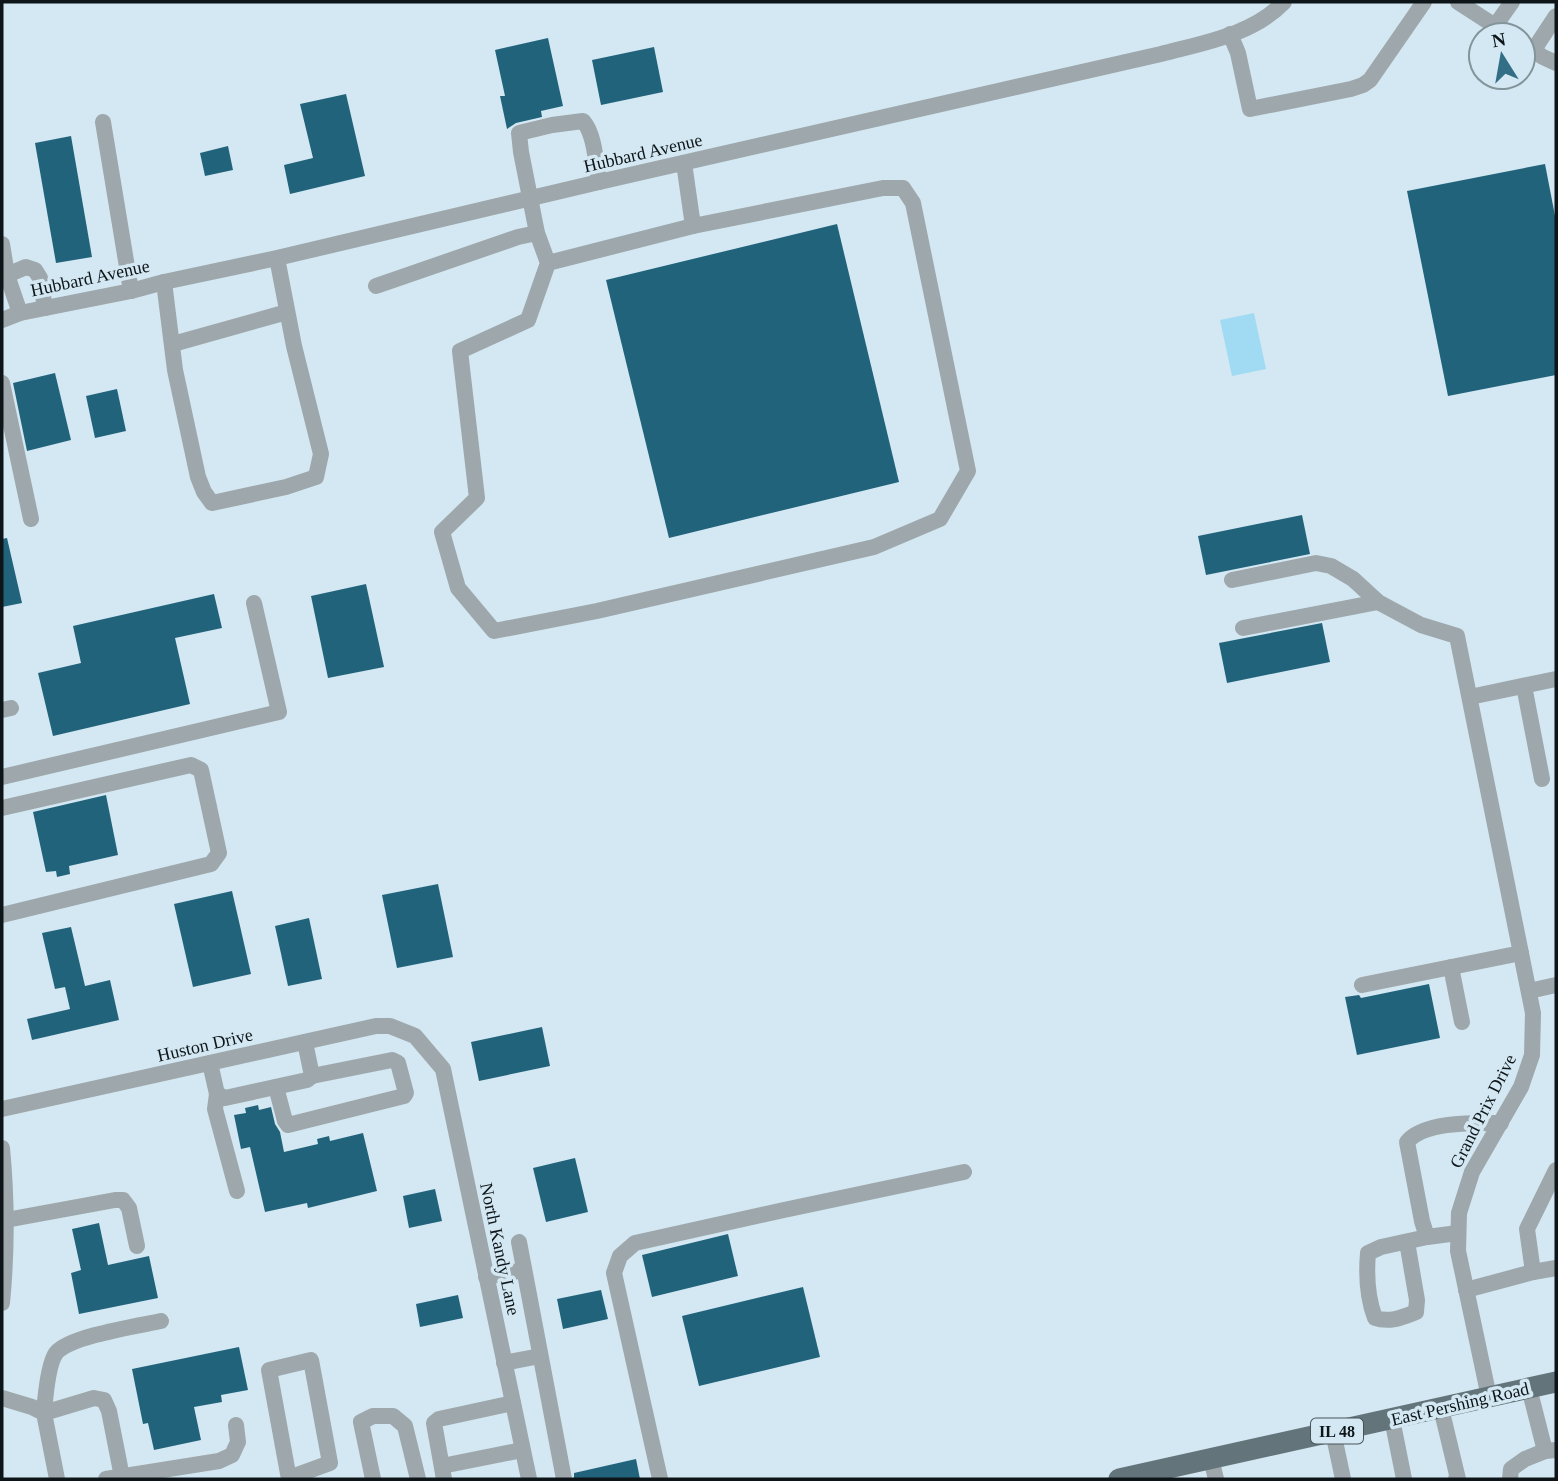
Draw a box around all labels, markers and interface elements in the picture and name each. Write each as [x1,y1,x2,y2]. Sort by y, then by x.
north arrow [1467,21,1537,91]
text: N [1490,28,1508,51]
street label: Hubbard Avenue [582,130,704,176]
street label: Hubbard Avenue [29,256,151,300]
street label: Huston Drive [155,1024,255,1066]
street label: Grand Prix Drive [1446,1051,1520,1171]
street label: North Kandy Lane [476,1181,524,1317]
street label: East Pershing Road [1389,1378,1531,1430]
road number: IL 48 [1311,1418,1363,1443]

